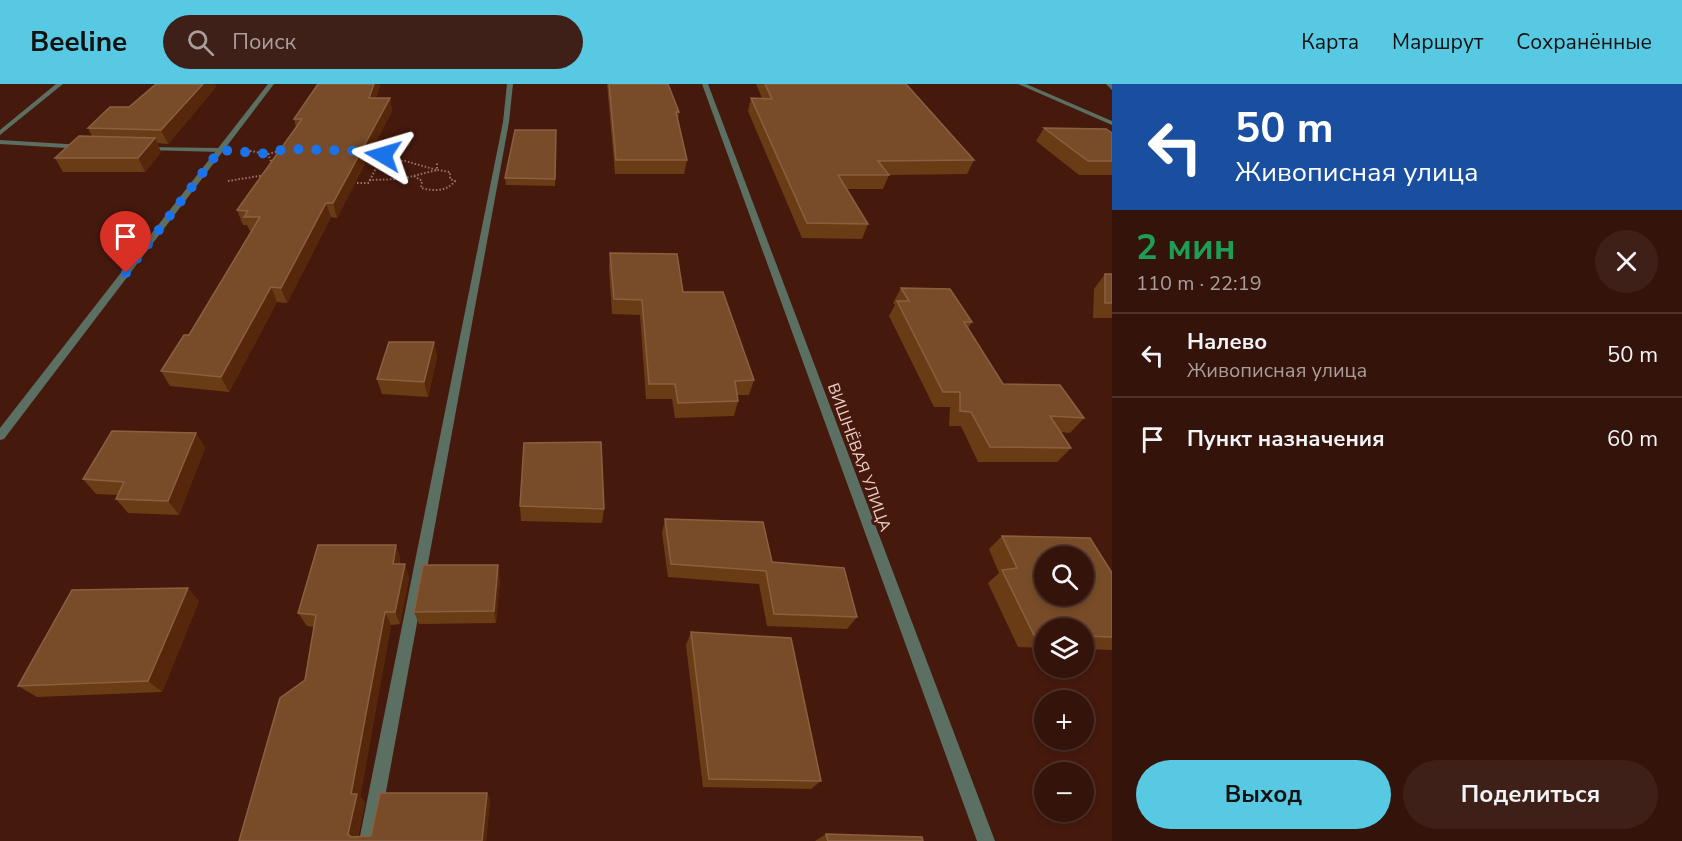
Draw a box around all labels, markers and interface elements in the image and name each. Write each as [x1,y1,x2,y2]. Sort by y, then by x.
search box [163,15,583,69]
text: Beeline [30,23,127,61]
icon: search [184,26,217,59]
text: Поиск [232,27,296,57]
text: Карта [1301,28,1359,56]
text: Маршрут [1392,28,1483,56]
text: Сохранённые [1516,28,1652,56]
text: 50 m [1235,100,1334,157]
icon: left [1136,108,1214,186]
position arrow [351,123,415,187]
text: Живописная улица [1235,154,1478,191]
pin [100,211,151,273]
icon: arrive [109,220,142,253]
text: 2 мин [1136,223,1236,272]
button: close [1595,230,1658,293]
text: 110 m · 22:19 [1136,270,1262,297]
text: Налево [1187,327,1267,357]
icon: left [1136,339,1169,372]
text: 50 m [1607,340,1658,370]
text: Живописная улица [1187,357,1367,384]
street label: ВИШНЁВАЯ УЛИЦА [822,380,896,535]
icon: arrive [1136,423,1169,456]
text: Пункт назначения [1187,424,1385,454]
text: 60 m [1607,424,1658,454]
map controls [1034,546,1094,822]
button: search [1034,546,1094,606]
button: layers [1034,618,1094,678]
button: + [1034,690,1094,750]
button: Выход [1136,760,1391,829]
button: Поделиться [1403,760,1658,829]
button: − [1034,762,1094,822]

